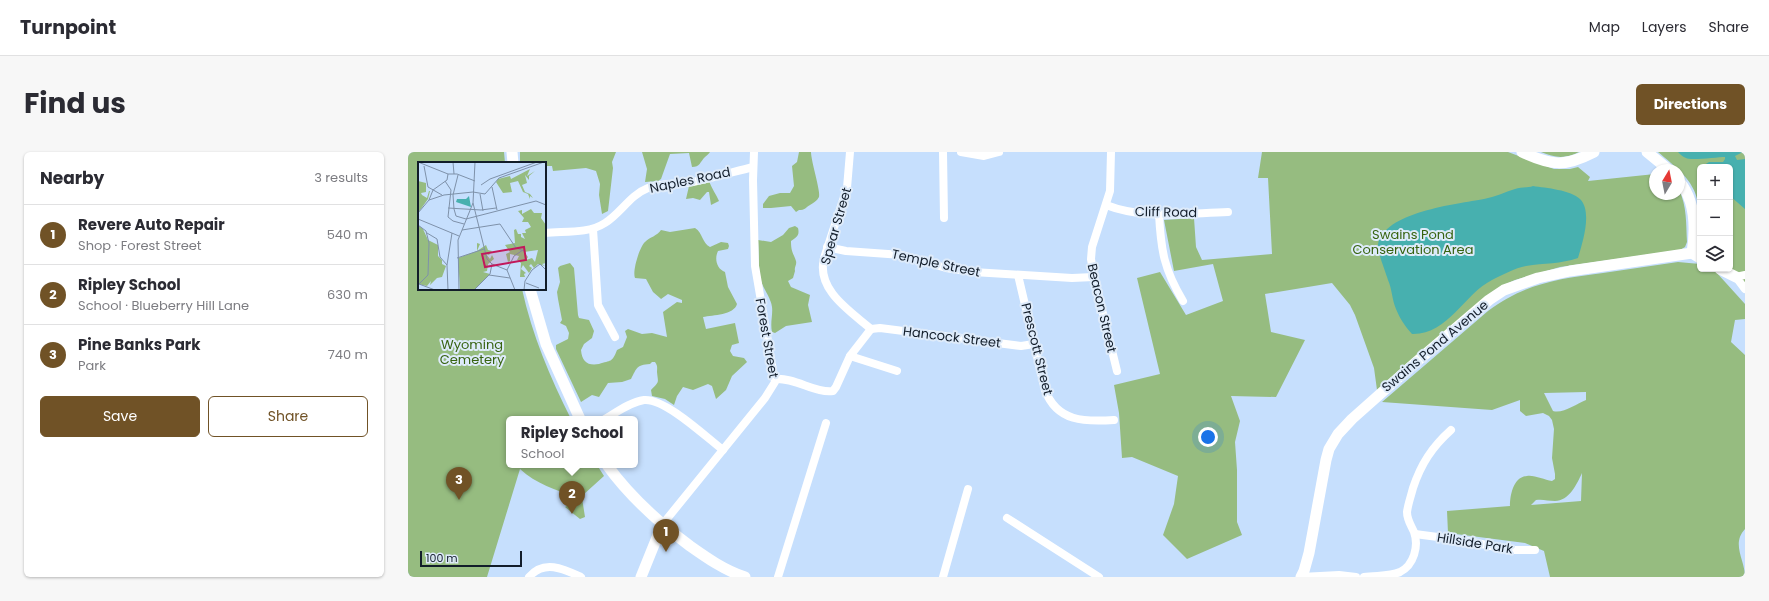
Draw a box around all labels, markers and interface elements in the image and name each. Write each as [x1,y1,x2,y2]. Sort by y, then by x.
text: Turnpoint [20,14,116,41]
text: Map [1589,17,1620,37]
text: Layers [1642,17,1686,37]
text: Share [1708,17,1749,37]
text: Find us [24,84,126,123]
button: Directions [1636,84,1745,125]
inset map [418,162,546,290]
street label: Naples Road [648,162,732,198]
north arrow [1649,164,1685,200]
map controls [1697,164,1733,272]
button: + [1697,164,1733,200]
text: Nearby [40,166,104,190]
text: 3 results [314,168,368,187]
street label: Spear Street [816,185,856,267]
button: − [1697,200,1733,236]
street label: Cliff Road [1135,202,1197,222]
text: Revere Auto Repair [78,214,225,235]
text: 1 [51,225,55,244]
text: 540 m [327,225,368,244]
park label: Swains Pond Conservation Area [1353,225,1473,259]
text: Shop · Forest Street [78,236,202,255]
button: layers [1697,236,1733,272]
street label: Temple Street [890,244,982,282]
street label: Beacon Street [1083,262,1122,355]
text: Ripley School [78,274,181,295]
text: 2 [49,285,57,304]
text: 630 m [327,285,368,304]
text: School · Blueberry Hill Lane [78,296,249,315]
street label: Swains Pond Avenue [1378,296,1492,396]
street label: Forest Street [751,297,783,380]
street label: Prescott Street [1016,301,1058,397]
street label: Hancock Street [902,322,1002,352]
text: Pine Banks Park [78,334,201,355]
park label: Wyoming Cemetery [440,335,505,369]
text: 3 [49,345,57,364]
text: 740 m [328,345,368,364]
text: Park [78,356,106,375]
button: Save [40,396,200,437]
button: Share [208,396,368,437]
popup [506,416,638,468]
text: Ripley School [521,422,623,443]
your location [1198,427,1218,447]
text: School [521,444,564,463]
pin: 3 [446,467,472,500]
pin: 2 [559,481,585,514]
pin: 1 [653,519,679,552]
street label: Hillside Park [1436,528,1515,558]
scale bar [420,549,522,568]
text: 100 m [426,550,458,566]

